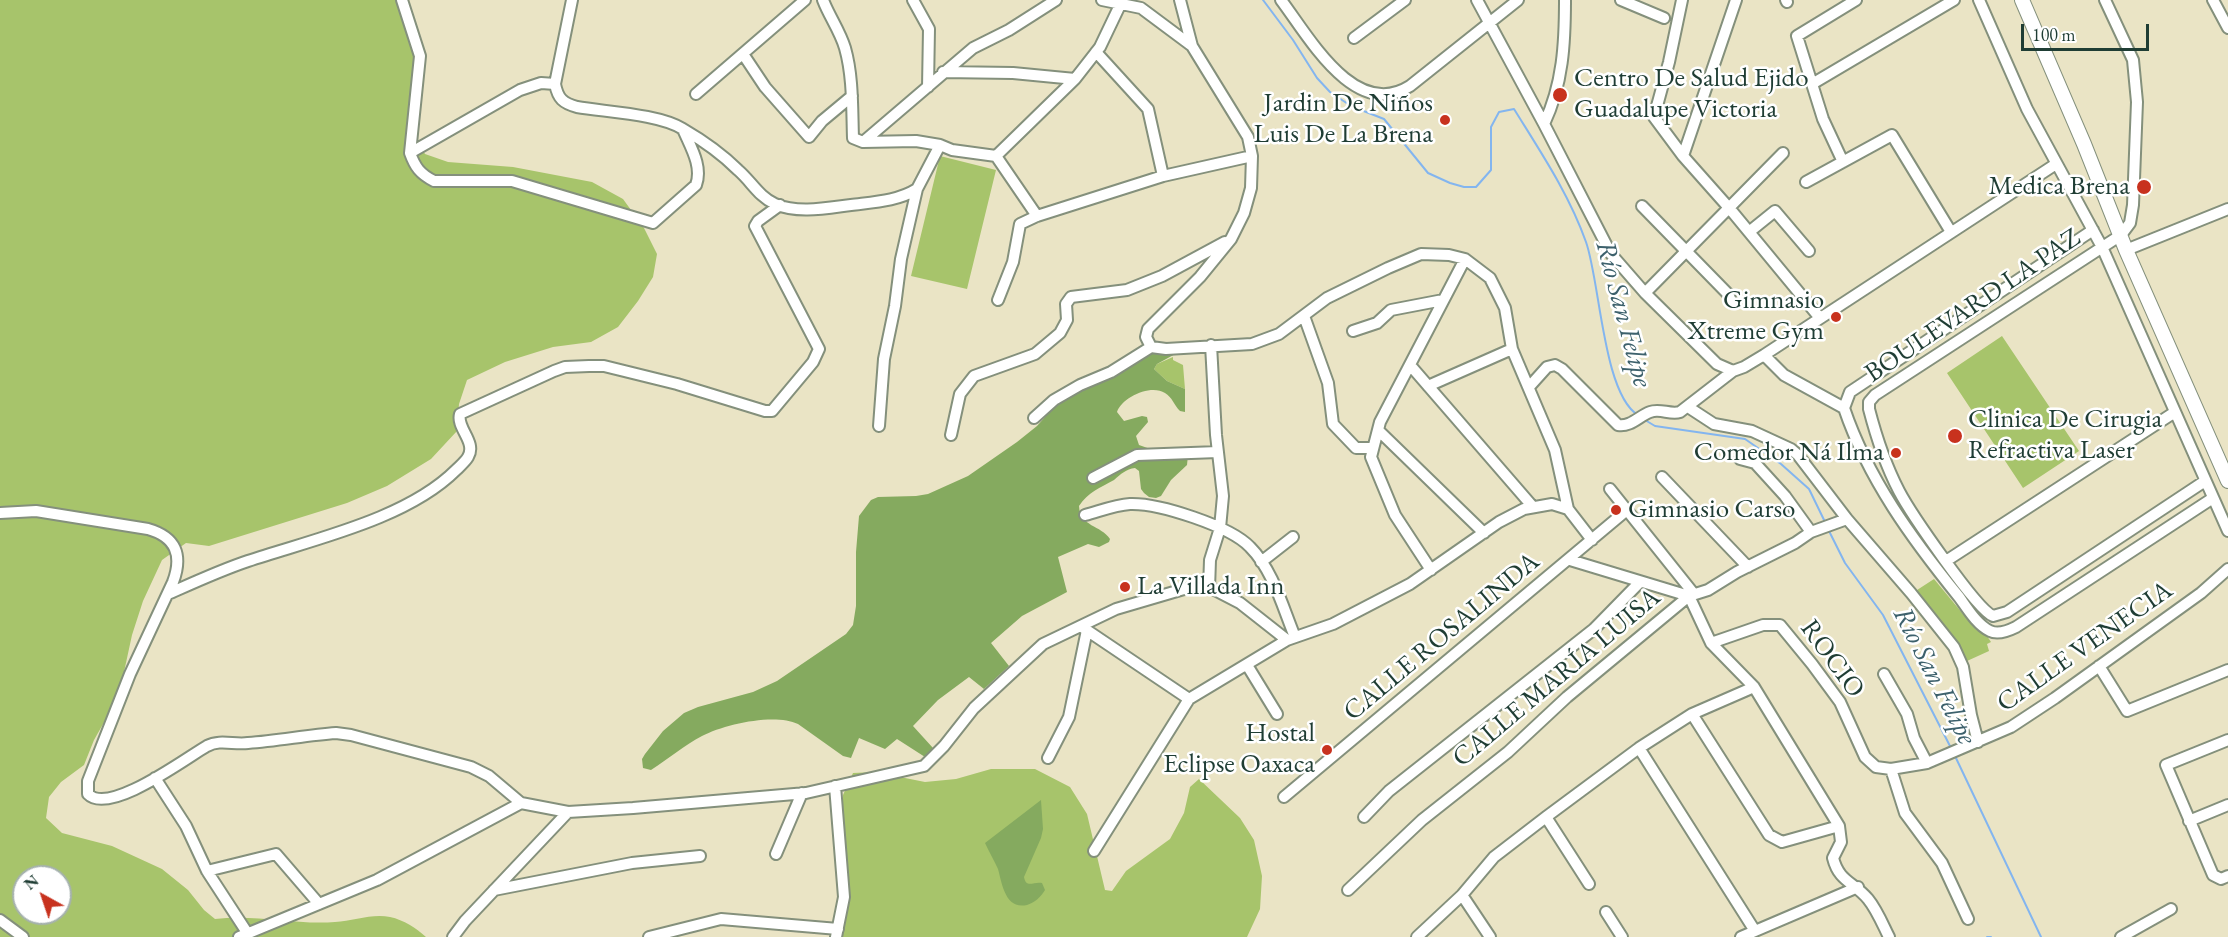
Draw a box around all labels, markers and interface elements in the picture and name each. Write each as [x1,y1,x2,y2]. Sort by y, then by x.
scale bar [2024,12,2152,50]
text: 100 m [2032,23,2076,46]
place label: Centro De Salud Ejido Guadalupe Victoria [1574,63,1809,126]
marker: Centro De Salud Ejido Guadalupe Victoria [1551,86,1569,104]
place label: Jardin De Niños Luis De La Brena [1254,88,1433,151]
marker: Jardin De Niños Luis De La Brena [1438,113,1452,127]
place label: Medica Brena [1988,171,2130,203]
marker: Medica Brena [2135,178,2153,196]
street label: BOULEVARD LA PAZ [1859,222,2087,390]
water label: Río San Felipe [1587,237,1659,391]
place label: Gimnasio Xtreme Gym [1687,285,1824,348]
marker: Gimnasio Xtreme Gym [1829,310,1843,324]
place label: Clinica De Cirugia Refractiva Laser [1968,404,2162,467]
marker: Clinica De Cirugia Refractiva Laser [1946,427,1964,445]
place label: Comedor Ná Ilma [1694,437,1884,469]
marker: Comedor Ná Ilma [1889,446,1903,460]
place label: Gimnasio Carso [1628,494,1795,526]
marker: Gimnasio Carso [1609,503,1623,517]
street label: CALLE ROSALINDA [1337,546,1547,728]
place label: La Villada Inn [1137,571,1284,603]
street label: CALLE VENECIA [1991,574,2179,720]
marker: La Villada Inn [1118,580,1132,594]
street label: CALLE MARÍA LUISA [1446,581,1668,775]
water label: Río San Felipe [1885,601,1983,751]
street label: ROCIO [1793,614,1871,704]
place label: Hostal Eclipse Oaxaca [1163,718,1315,781]
marker: Hostal Eclipse Oaxaca [1320,743,1334,757]
north arrow [12,865,72,925]
text: N [20,870,43,895]

